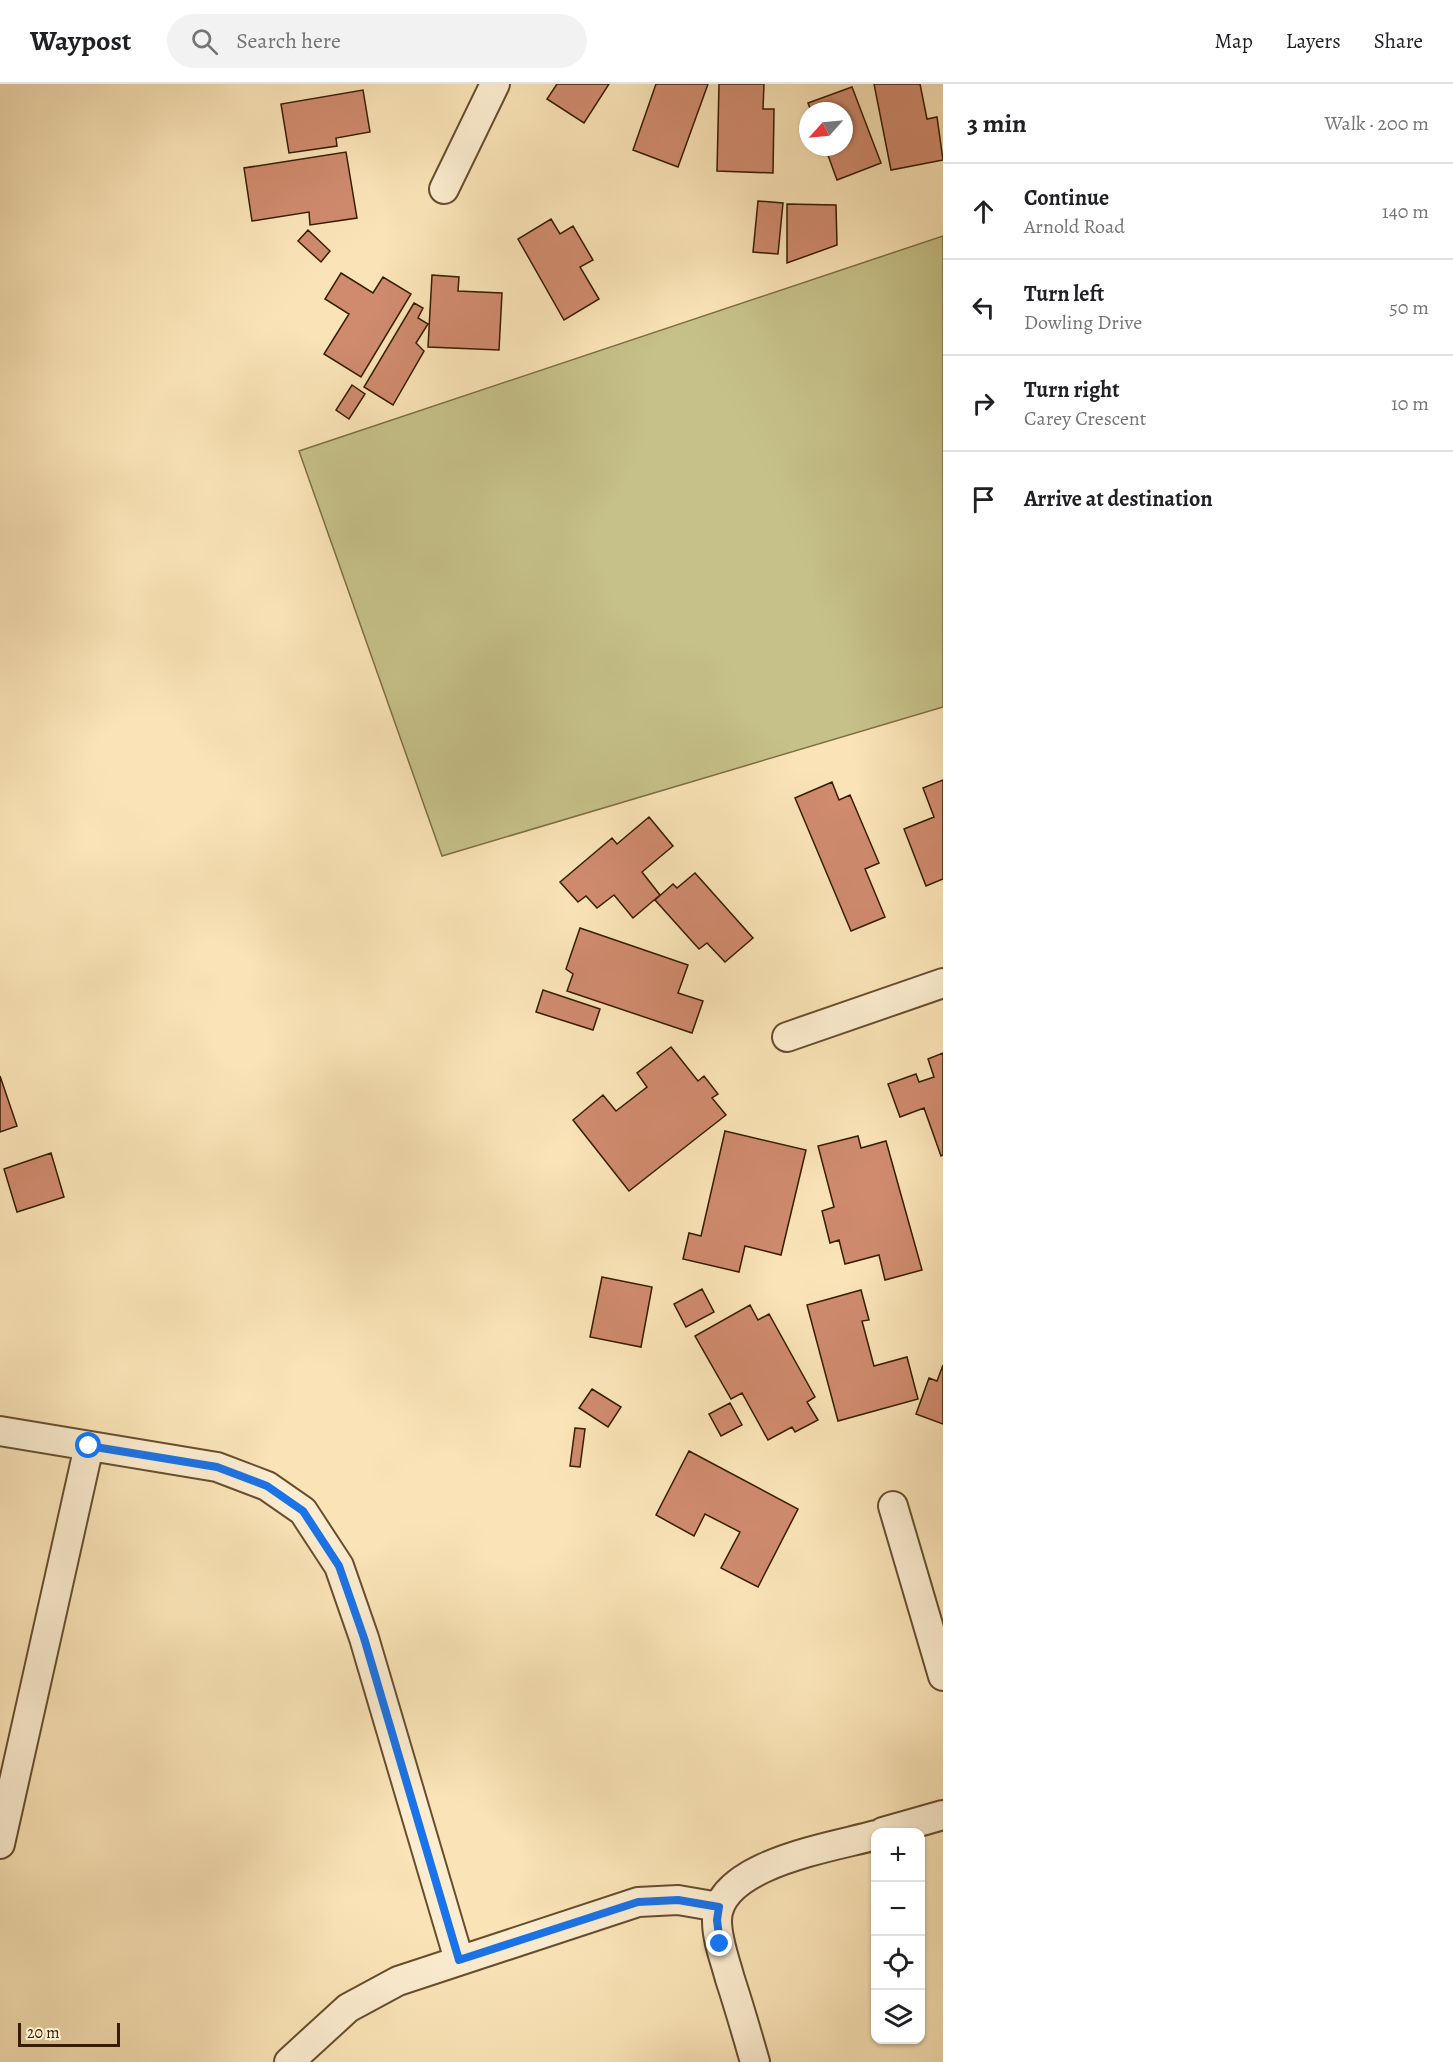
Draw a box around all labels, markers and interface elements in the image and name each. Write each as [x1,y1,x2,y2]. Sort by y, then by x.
search box [167,14,587,68]
text: Waypost [30,22,131,60]
icon: search [188,25,221,58]
text: Search here [236,26,341,56]
text: Map [1214,27,1253,55]
text: Layers [1286,27,1341,55]
text: Share [1374,27,1423,55]
north arrow [799,102,853,156]
text: 3 min [967,106,1027,141]
text: Walk · 200 m [1325,110,1429,137]
text: Continue [1024,183,1109,213]
icon: ahead [967,195,1000,228]
text: 140 m [1382,198,1429,225]
text: Arnold Road [1024,213,1125,240]
text: Turn left [1024,279,1104,309]
icon: left [967,291,1000,324]
text: 50 m [1389,294,1429,321]
text: Dowling Drive [1024,309,1142,336]
text: Turn right [1024,375,1120,405]
icon: right [967,387,1000,420]
text: 10 m [1391,390,1429,417]
text: Carey Crescent [1024,405,1146,432]
icon: arrive [967,483,1000,516]
text: Arrive at destination [1024,484,1213,514]
route start [75,1432,101,1458]
map controls [871,1828,925,2044]
button: + [871,1828,925,1882]
button: − [871,1882,925,1936]
route end [706,1930,732,1956]
button: locate [871,1936,925,1990]
button: layers [871,1990,925,2044]
scale bar [18,2020,120,2048]
text: 20 m [27,2022,60,2044]

